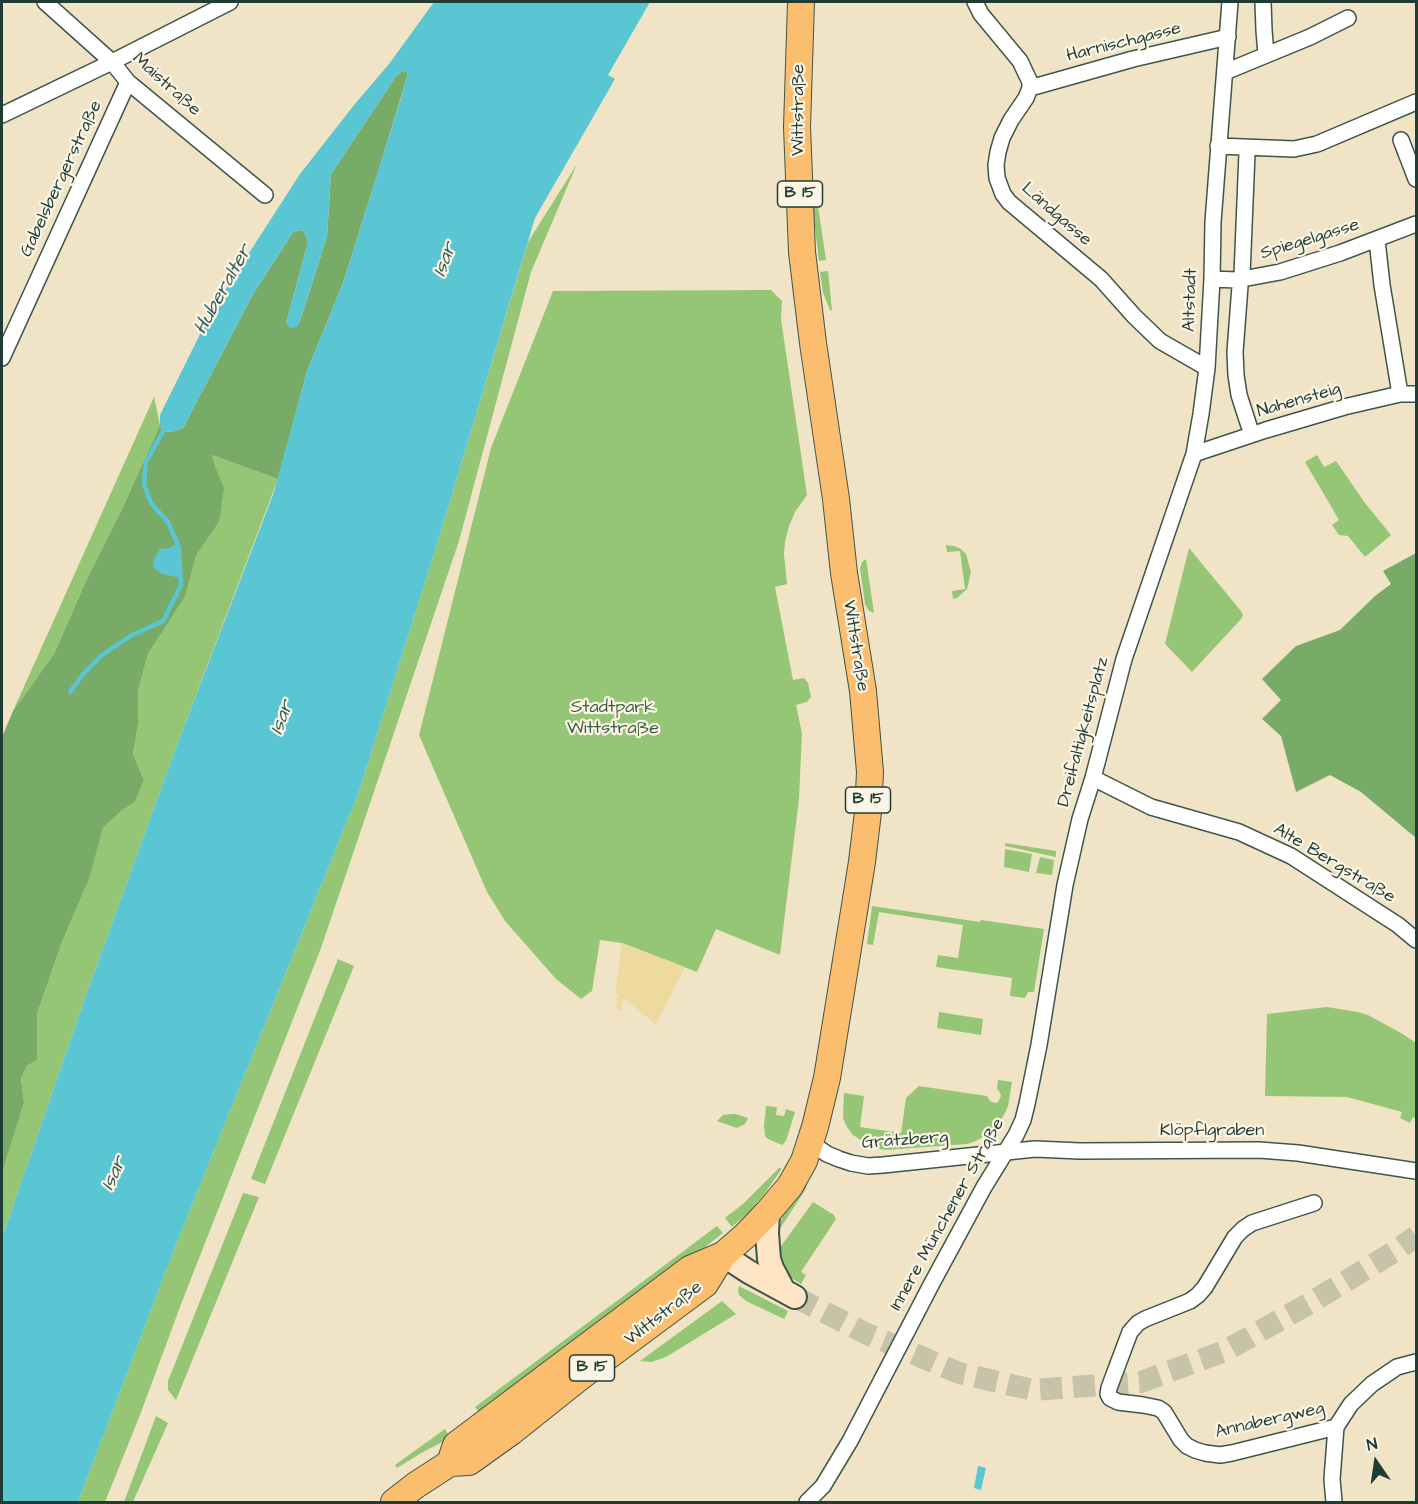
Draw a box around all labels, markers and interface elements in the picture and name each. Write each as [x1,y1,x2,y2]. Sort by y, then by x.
street label: Harnischgasse [1064,18,1184,68]
street label: Maistraße [127,49,205,121]
street label: Wittstraße [788,64,810,156]
street label: Gabelsbergerstraße [16,97,108,261]
street label: Ländgasse [1016,179,1096,251]
road number: B 15 [778,181,822,207]
street label: Spiegelgasse [1258,215,1362,265]
water label: Isar [429,240,463,280]
water label: Huberalter [190,241,258,339]
street label: Altstadt [1179,268,1203,332]
street label: Nahensteig [1255,379,1343,423]
street label: Wittstraße [837,599,873,693]
street label: Dreifaltigkeitsplatz [1054,655,1114,809]
park label: Stadtpark Wittstraße [567,697,659,740]
water label: Isar [266,698,300,738]
road number: B 15 [846,787,890,813]
street label: Alte Bergstraße [1269,819,1399,909]
street label: Innere Münchener Straße [886,1115,1010,1315]
street label: Klöpflgraben [1160,1120,1264,1142]
street label: Grätzberg [861,1127,949,1155]
water label: Isar [97,1153,133,1195]
street label: Wittstraße [621,1277,707,1351]
road number: B 15 [570,1355,614,1381]
street label: Annabergweg [1213,1398,1327,1444]
north arrow [1346,1432,1406,1492]
text: N [1365,1433,1379,1456]

